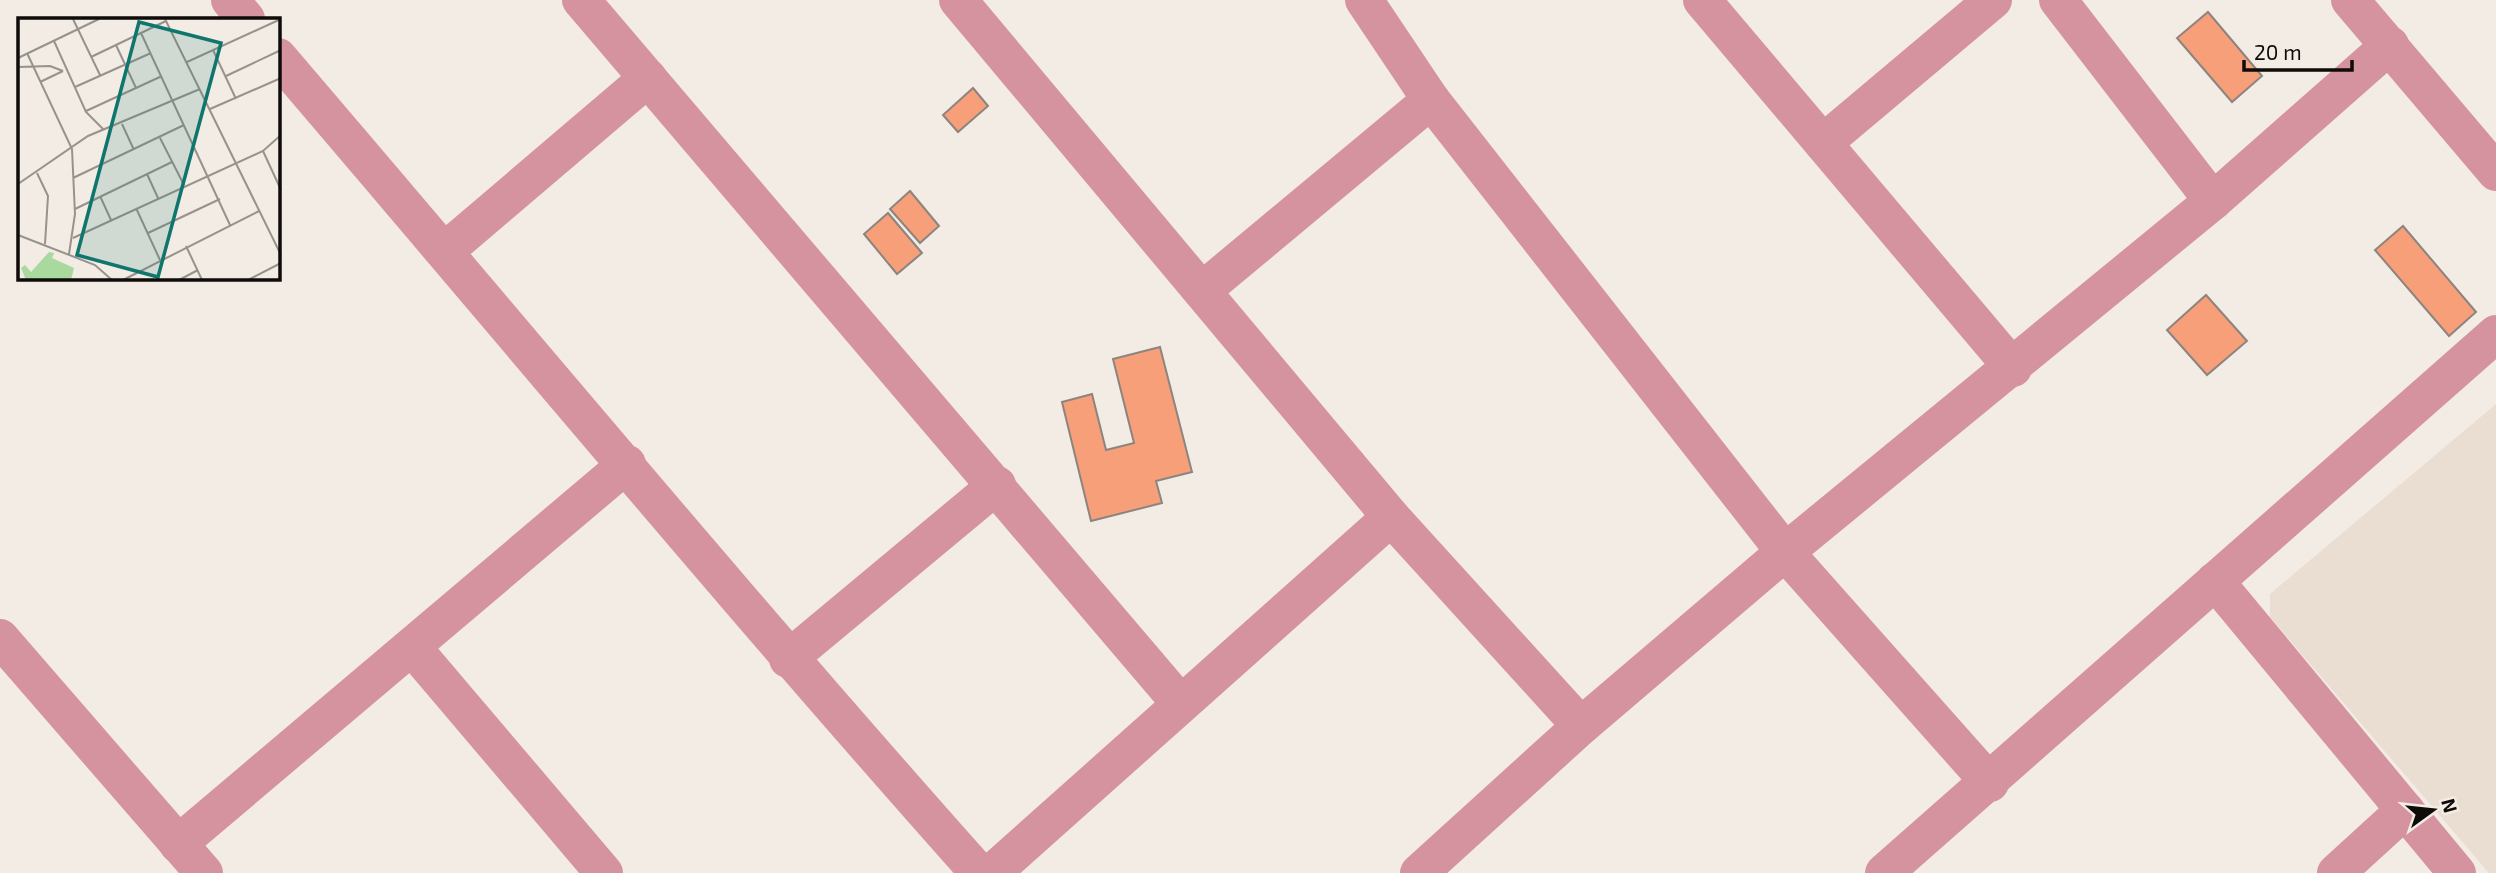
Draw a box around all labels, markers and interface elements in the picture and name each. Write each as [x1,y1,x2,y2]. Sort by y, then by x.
inset map [18,18,280,280]
scale bar [2244,28,2352,72]
text: 20 m [2254,39,2302,64]
north arrow [2398,775,2468,845]
text: N [2437,796,2463,815]

